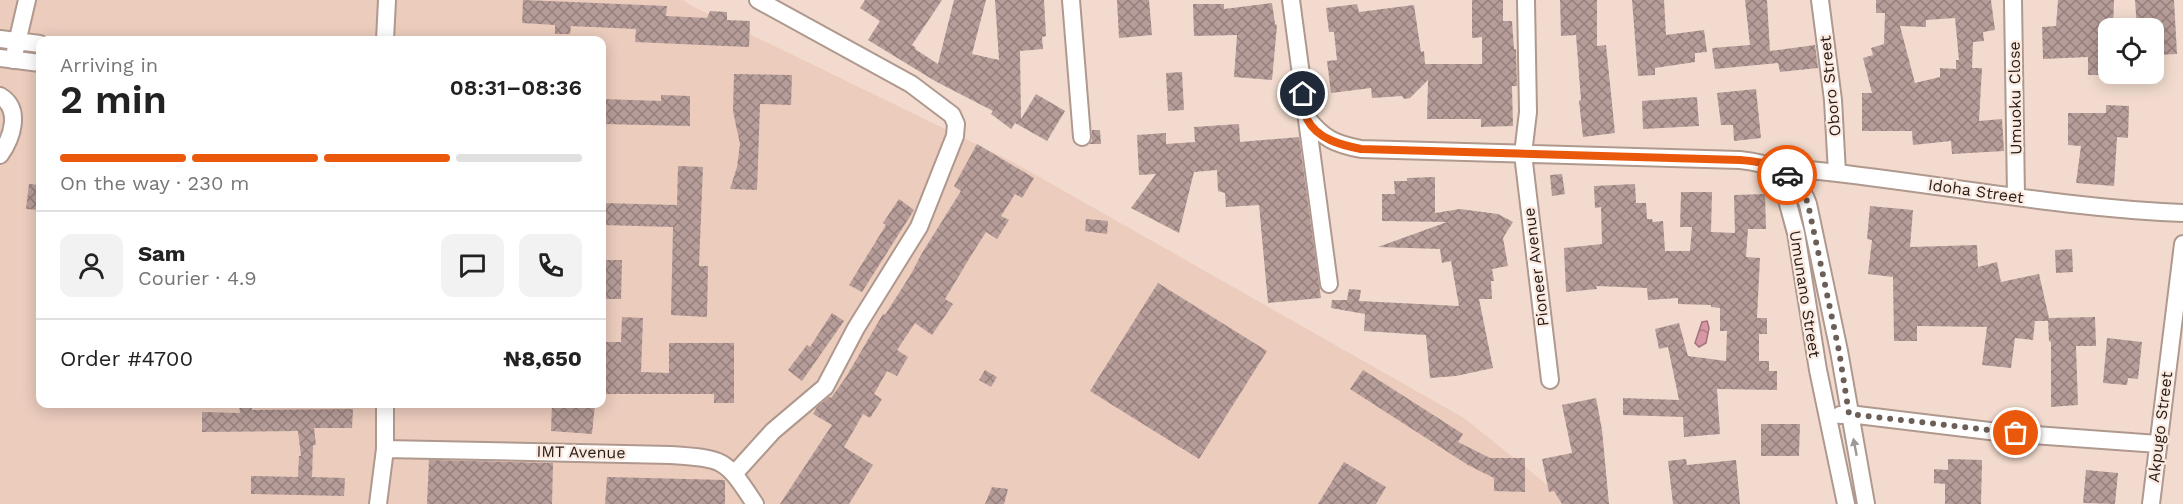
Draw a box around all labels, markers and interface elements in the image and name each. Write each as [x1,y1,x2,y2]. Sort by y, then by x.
map controls [2098,18,2164,84]
button: locate [2098,18,2164,84]
street label: Oboro Street [1815,34,1845,137]
street label: Umuoku Close [2005,41,2025,155]
text: Arriving in [60,53,158,77]
pin [1277,68,1328,119]
text: 08:31–08:36 [450,75,582,100]
text: 2 min [60,77,167,122]
icon: home [1286,77,1319,110]
courier [1757,145,1817,205]
icon: car [1771,159,1804,192]
text: On the way · 230 m [60,171,249,195]
street label: Idoha Street [1927,175,2025,207]
street label: Pioneer Avenue [1519,207,1553,327]
street label: Umunano Street [1786,229,1824,359]
button: person [60,234,123,297]
button: chat [441,234,504,297]
button: phone [519,234,582,297]
text: Sam [138,241,186,266]
text: Courier · 4.9 [138,266,257,290]
text: Order #4700 [60,346,193,371]
text: ₦8,650 [503,346,582,371]
street label: Akpugo Street [2144,370,2176,483]
pin [1990,407,2041,458]
icon: bag [1999,416,2032,449]
one-way arrow [1850,437,1859,456]
street label: IMT Avenue [536,442,626,462]

